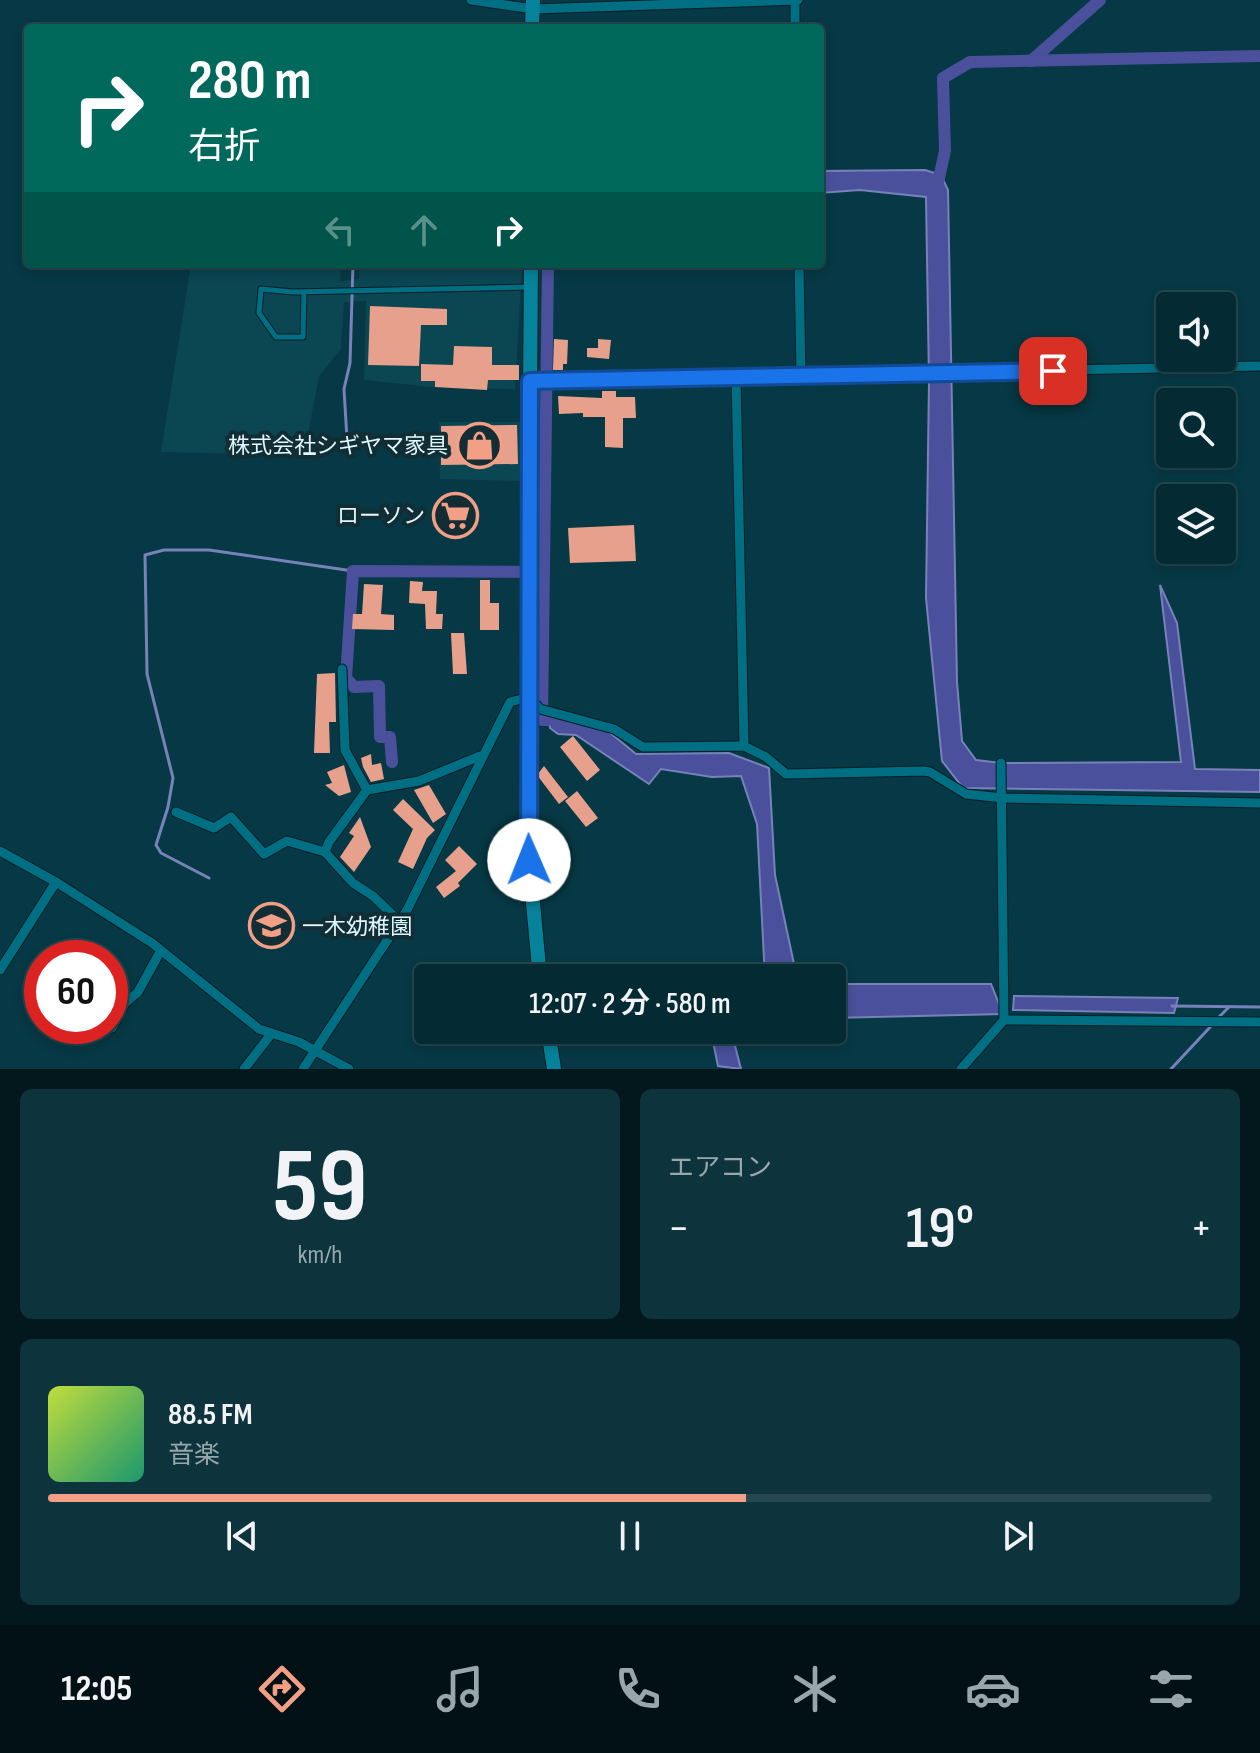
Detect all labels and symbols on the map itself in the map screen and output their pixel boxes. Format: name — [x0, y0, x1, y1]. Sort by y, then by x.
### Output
pin — [1019, 337, 1087, 405]
shop icon: 株式会社シギヤマ家具 — [455, 421, 503, 469]
place label: 株式会社シギヤマ家具 — [228, 433, 448, 460]
supermarket icon: ローソン — [432, 491, 480, 539]
place label: ローソン — [337, 503, 425, 530]
position arrow — [487, 818, 571, 902]
school or university icon: 一木幼稚園 — [247, 902, 295, 950]
place label: 一木幼稚園 — [302, 914, 412, 941]
speed limit sign: 60 — [24, 940, 128, 1044]

